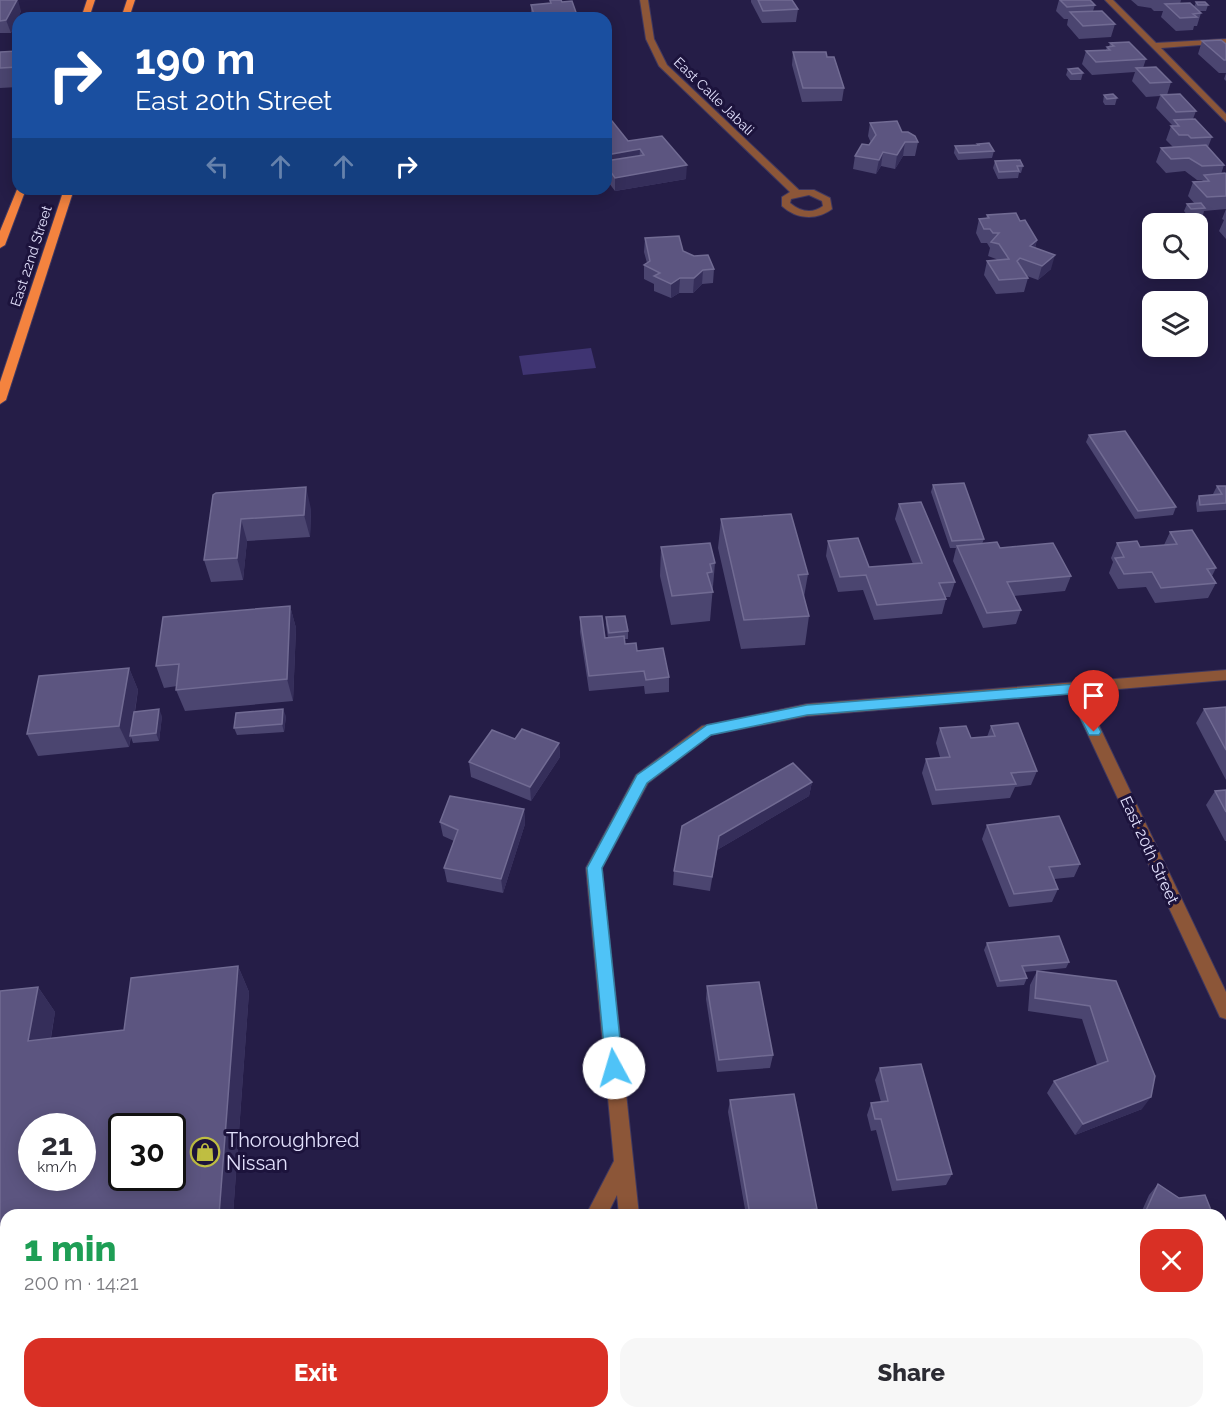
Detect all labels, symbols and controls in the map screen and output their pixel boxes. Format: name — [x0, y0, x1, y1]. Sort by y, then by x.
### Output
text: 190 m — [135, 35, 255, 84]
icon: right — [36, 36, 114, 114]
street label: East Calle Jabali — [671, 54, 757, 138]
text: East 20th Street — [135, 85, 332, 116]
icon: left — [201, 150, 234, 183]
icon: ahead — [264, 150, 297, 183]
icon: ahead — [327, 150, 360, 183]
icon: right — [390, 150, 423, 183]
street label: East 22nd Street — [7, 203, 55, 308]
map controls — [1142, 213, 1208, 357]
button: search — [1142, 213, 1208, 279]
button: layers — [1142, 291, 1208, 357]
pin — [1068, 670, 1119, 732]
icon: arrive — [1077, 679, 1110, 712]
street label: East 20th Street — [1116, 793, 1183, 908]
position arrow — [582, 1036, 646, 1100]
speed limit sign: 30 — [108, 1113, 186, 1191]
text: 21 — [41, 1127, 73, 1162]
place label: Thoroughbred Nissan — [226, 1128, 359, 1175]
shop icon: Thoroughbred Nissan — [189, 1136, 221, 1168]
text: km/h — [37, 1158, 77, 1176]
text: 1 min — [24, 1227, 116, 1269]
button: close — [1140, 1229, 1203, 1292]
text: 200 m · 14:21 — [24, 1271, 139, 1295]
button: Exit — [24, 1338, 608, 1407]
button: Share — [620, 1338, 1203, 1407]

